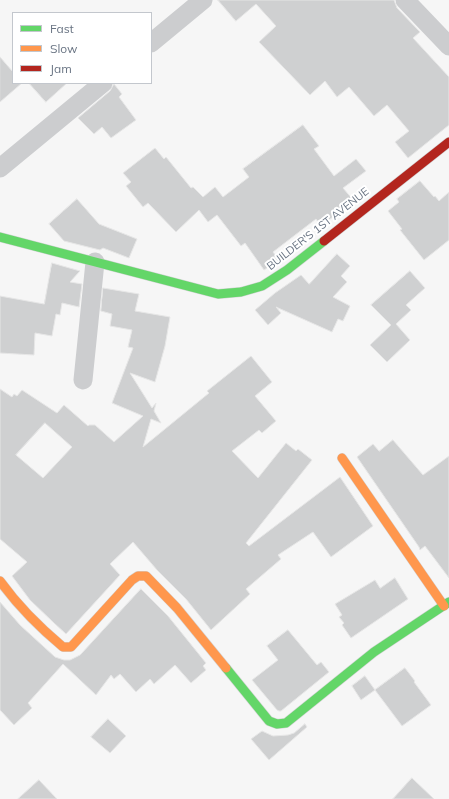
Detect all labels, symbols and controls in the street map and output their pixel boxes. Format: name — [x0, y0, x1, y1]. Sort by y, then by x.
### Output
legend — [12, 12, 152, 84]
text: Fast — [50, 21, 74, 36]
text: Slow — [50, 41, 78, 56]
text: Jam — [50, 61, 72, 76]
street label: BUILDER'S 1ST AVENUE — [264, 185, 372, 273]

